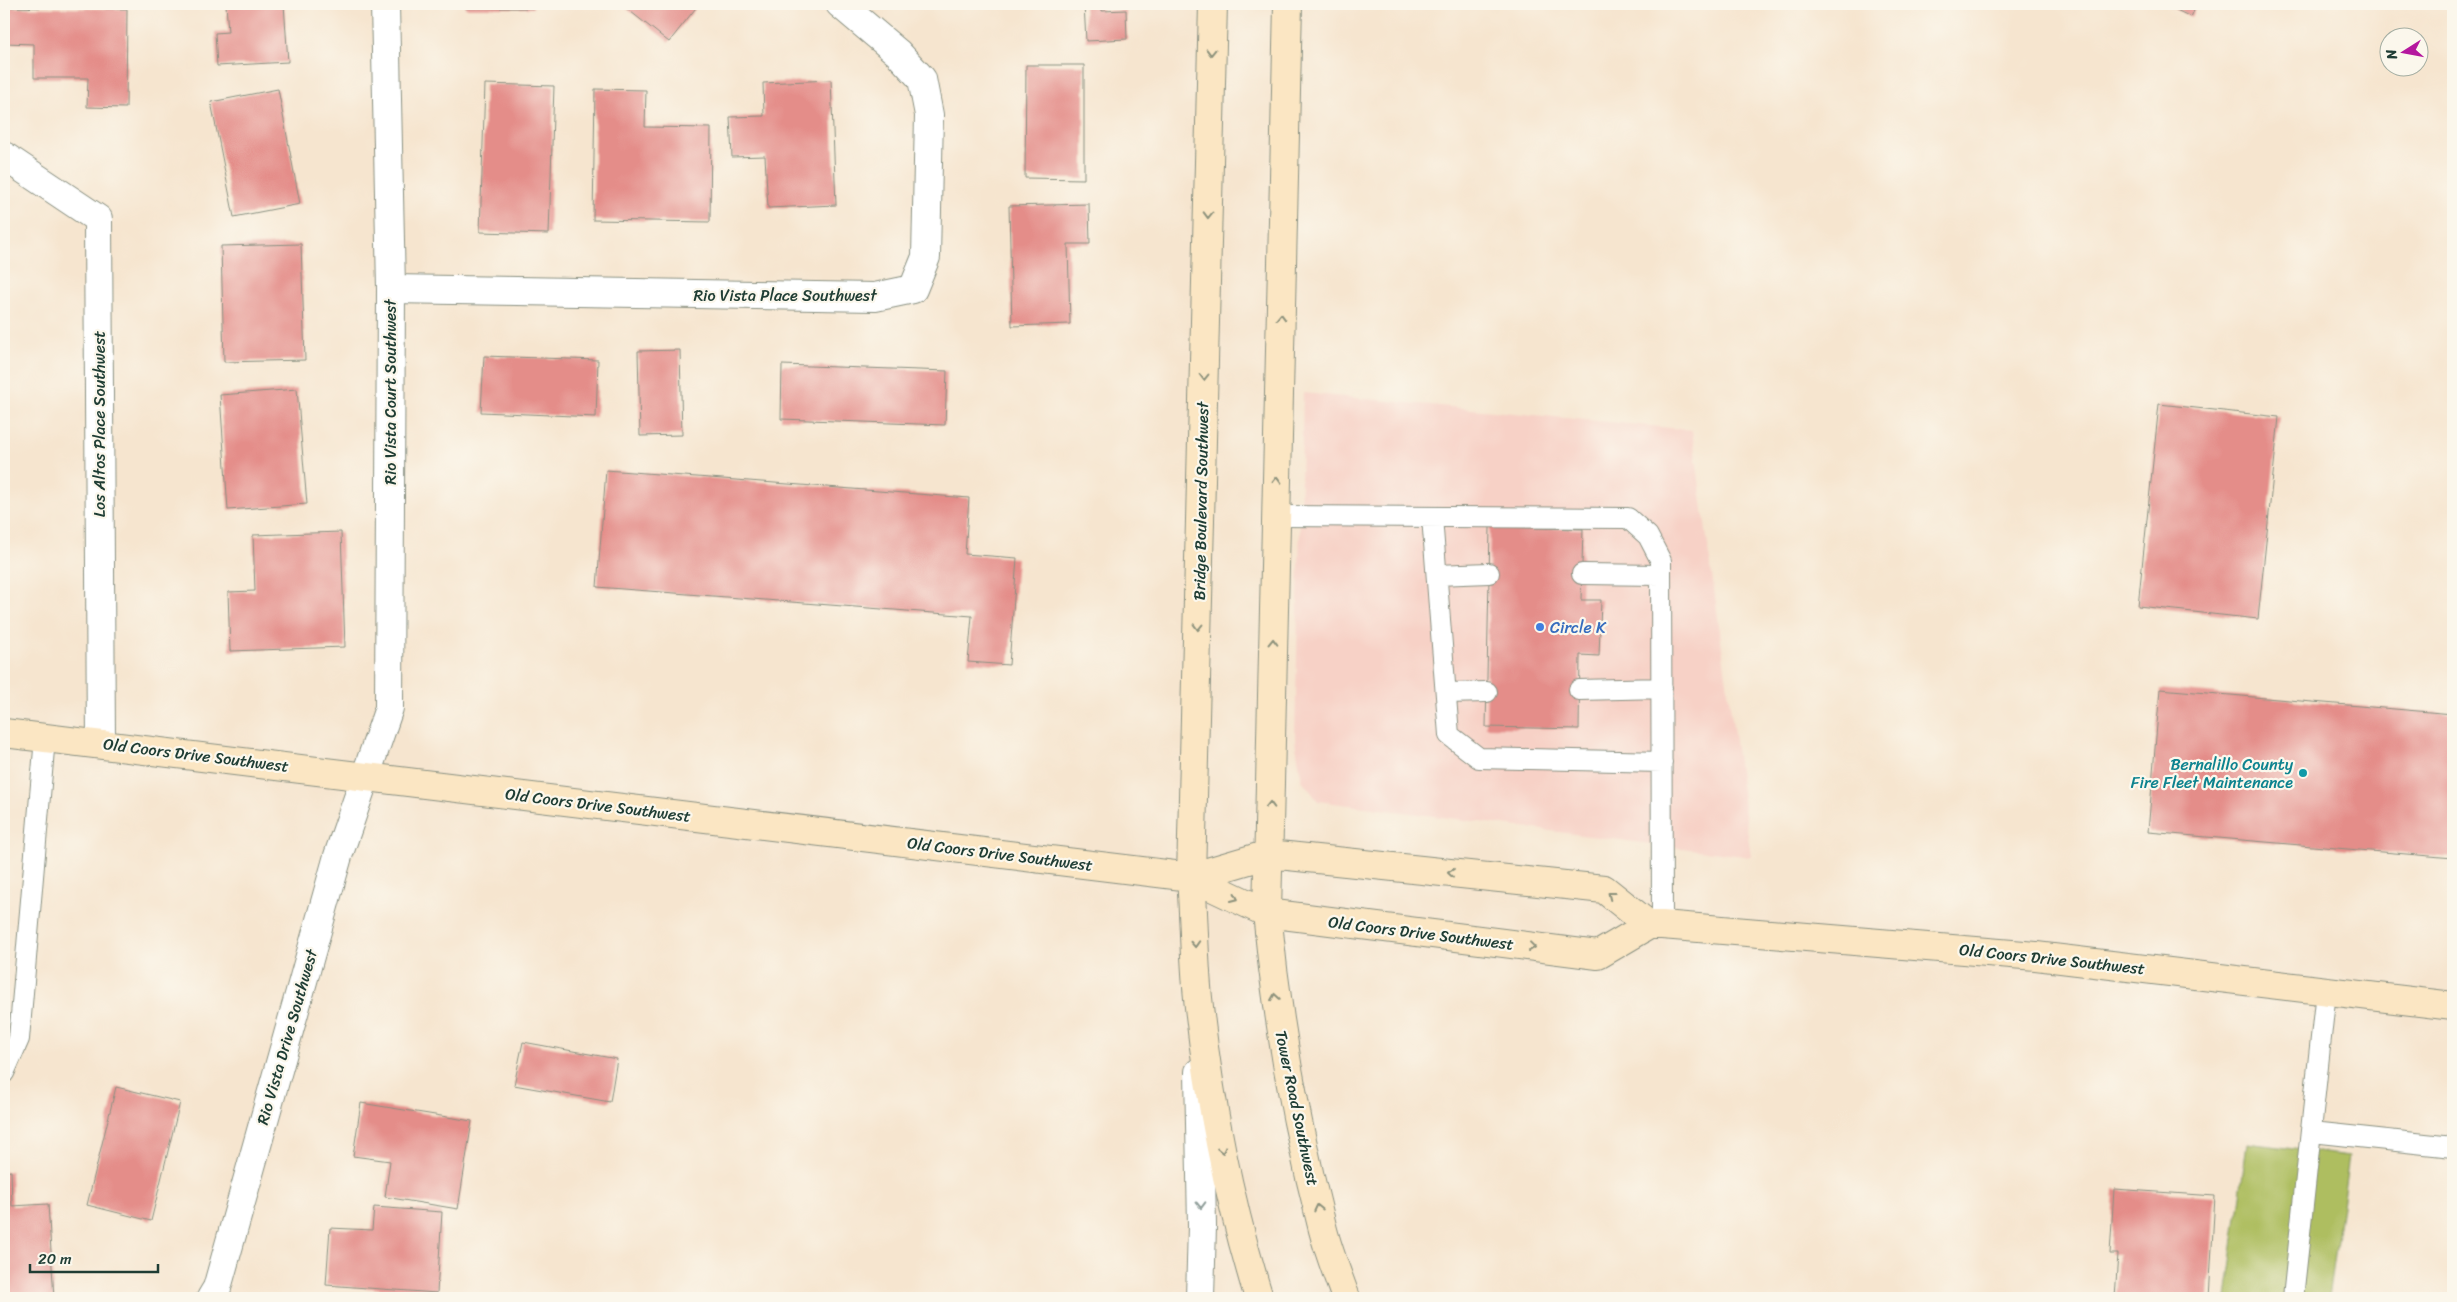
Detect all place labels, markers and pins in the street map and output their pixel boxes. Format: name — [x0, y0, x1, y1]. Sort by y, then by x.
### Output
place label: Circle K — [1550, 613, 1607, 642]
marker: Circle K — [1534, 621, 1546, 633]
place label: Bernalillo County Fire Fleet Maintenance — [2131, 750, 2294, 797]
marker: Bernalillo County Fire Fleet Maintenance — [2297, 767, 2309, 779]

